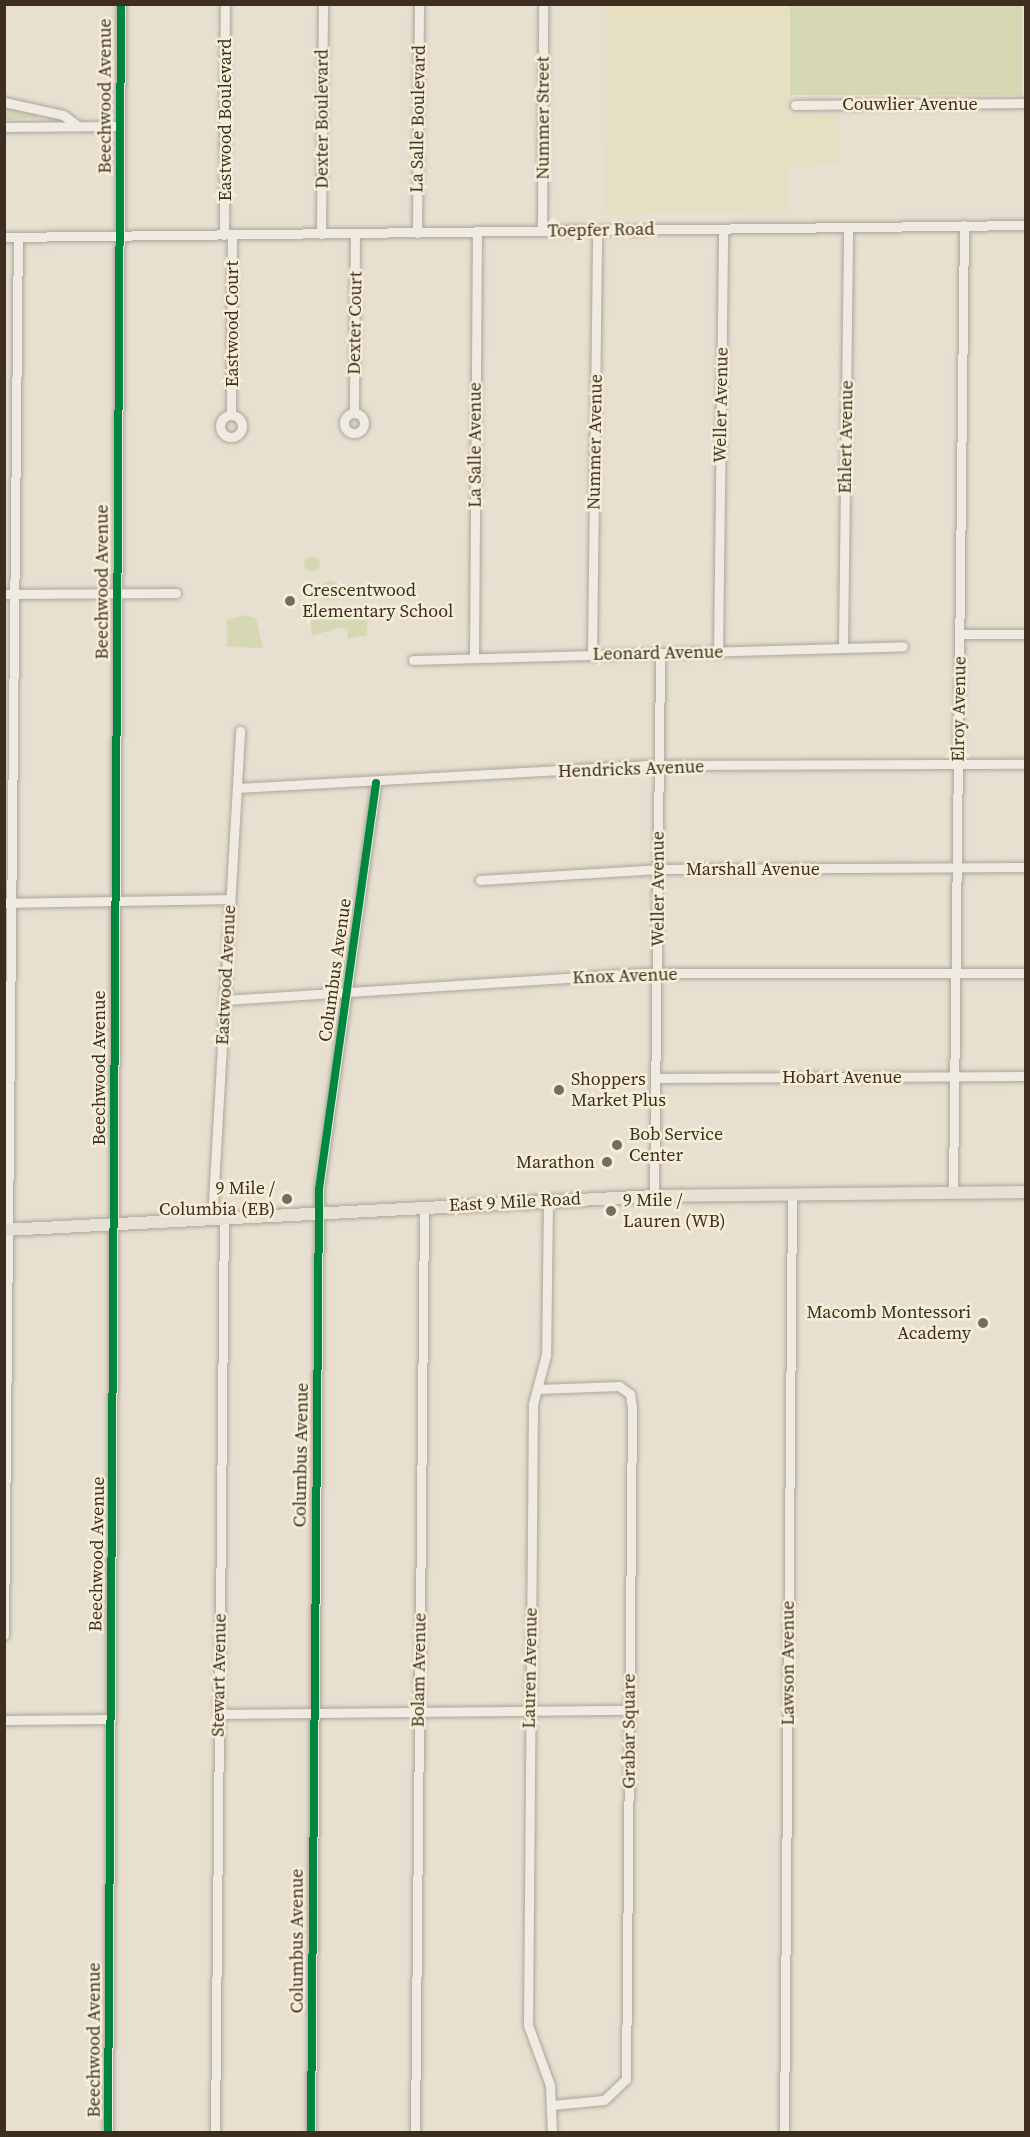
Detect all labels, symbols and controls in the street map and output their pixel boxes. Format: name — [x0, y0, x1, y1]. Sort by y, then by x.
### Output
street label: Beechwood Avenue — [94, 18, 116, 174]
street label: Eastwood Boulevard — [214, 39, 236, 201]
street label: La Salle Boulevard — [406, 45, 430, 193]
street label: Dexter Boulevard — [311, 49, 333, 189]
street label: Nummer Street — [532, 56, 554, 180]
street label: Couwlier Avenue — [842, 93, 978, 115]
street label: Toepfer Road — [547, 218, 655, 242]
street label: Eastwood Court — [221, 261, 243, 387]
street label: Dexter Court — [343, 271, 367, 375]
street label: Weller Avenue — [709, 347, 733, 463]
street label: Nummer Avenue — [583, 374, 607, 510]
street label: Ehlert Avenue — [834, 380, 858, 494]
street label: La Salle Avenue — [464, 382, 486, 508]
street label: Beechwood Avenue — [91, 504, 113, 660]
place label: Crescentwood Elementary School — [302, 580, 453, 622]
marker: Crescentwood Elementary School — [283, 594, 297, 608]
street label: Leonard Avenue — [592, 641, 724, 665]
street label: Elroy Avenue — [947, 656, 971, 762]
street label: Hendricks Avenue — [557, 756, 705, 782]
street label: Weller Avenue — [647, 831, 669, 947]
street label: Marshall Avenue — [686, 858, 820, 880]
street label: Columbus Avenue — [314, 897, 356, 1043]
street label: Eastwood Avenue — [212, 904, 240, 1046]
street label: Knox Avenue — [572, 963, 678, 989]
street label: Beechwood Avenue — [88, 990, 110, 1146]
street label: Hobart Avenue — [782, 1066, 902, 1088]
place label: Shoppers Market Plus — [571, 1069, 666, 1112]
marker: Shoppers Market Plus — [552, 1083, 566, 1097]
place label: Bob Service Center — [629, 1124, 723, 1166]
marker: Bob Service Center — [610, 1138, 624, 1152]
place label: Marathon — [516, 1151, 595, 1173]
marker: Marathon — [600, 1155, 614, 1169]
place label: 9 Mile / Columbia (EB) — [159, 1178, 275, 1220]
street label: East 9 Mile Road — [448, 1188, 582, 1216]
place label: 9 Mile / Lauren (WB) — [623, 1190, 726, 1232]
marker: 9 Mile / Columbia (EB) — [280, 1192, 294, 1206]
marker: 9 Mile / Lauren (WB) — [604, 1204, 618, 1218]
place label: Macomb Montessori Academy — [806, 1302, 971, 1344]
marker: Macomb Montessori Academy — [976, 1316, 990, 1330]
street label: Columbus Avenue — [289, 1382, 313, 1528]
street label: Beechwood Avenue — [85, 1476, 109, 1632]
street label: Lawson Avenue — [777, 1601, 799, 1725]
street label: Lauren Avenue — [518, 1607, 542, 1729]
street label: Bolam Avenue — [407, 1612, 431, 1728]
street label: Stewart Avenue — [207, 1613, 231, 1737]
street label: Grabar Square — [618, 1673, 640, 1789]
street label: Columbus Avenue — [286, 1869, 308, 2013]
street label: Beechwood Avenue — [83, 1962, 105, 2118]

